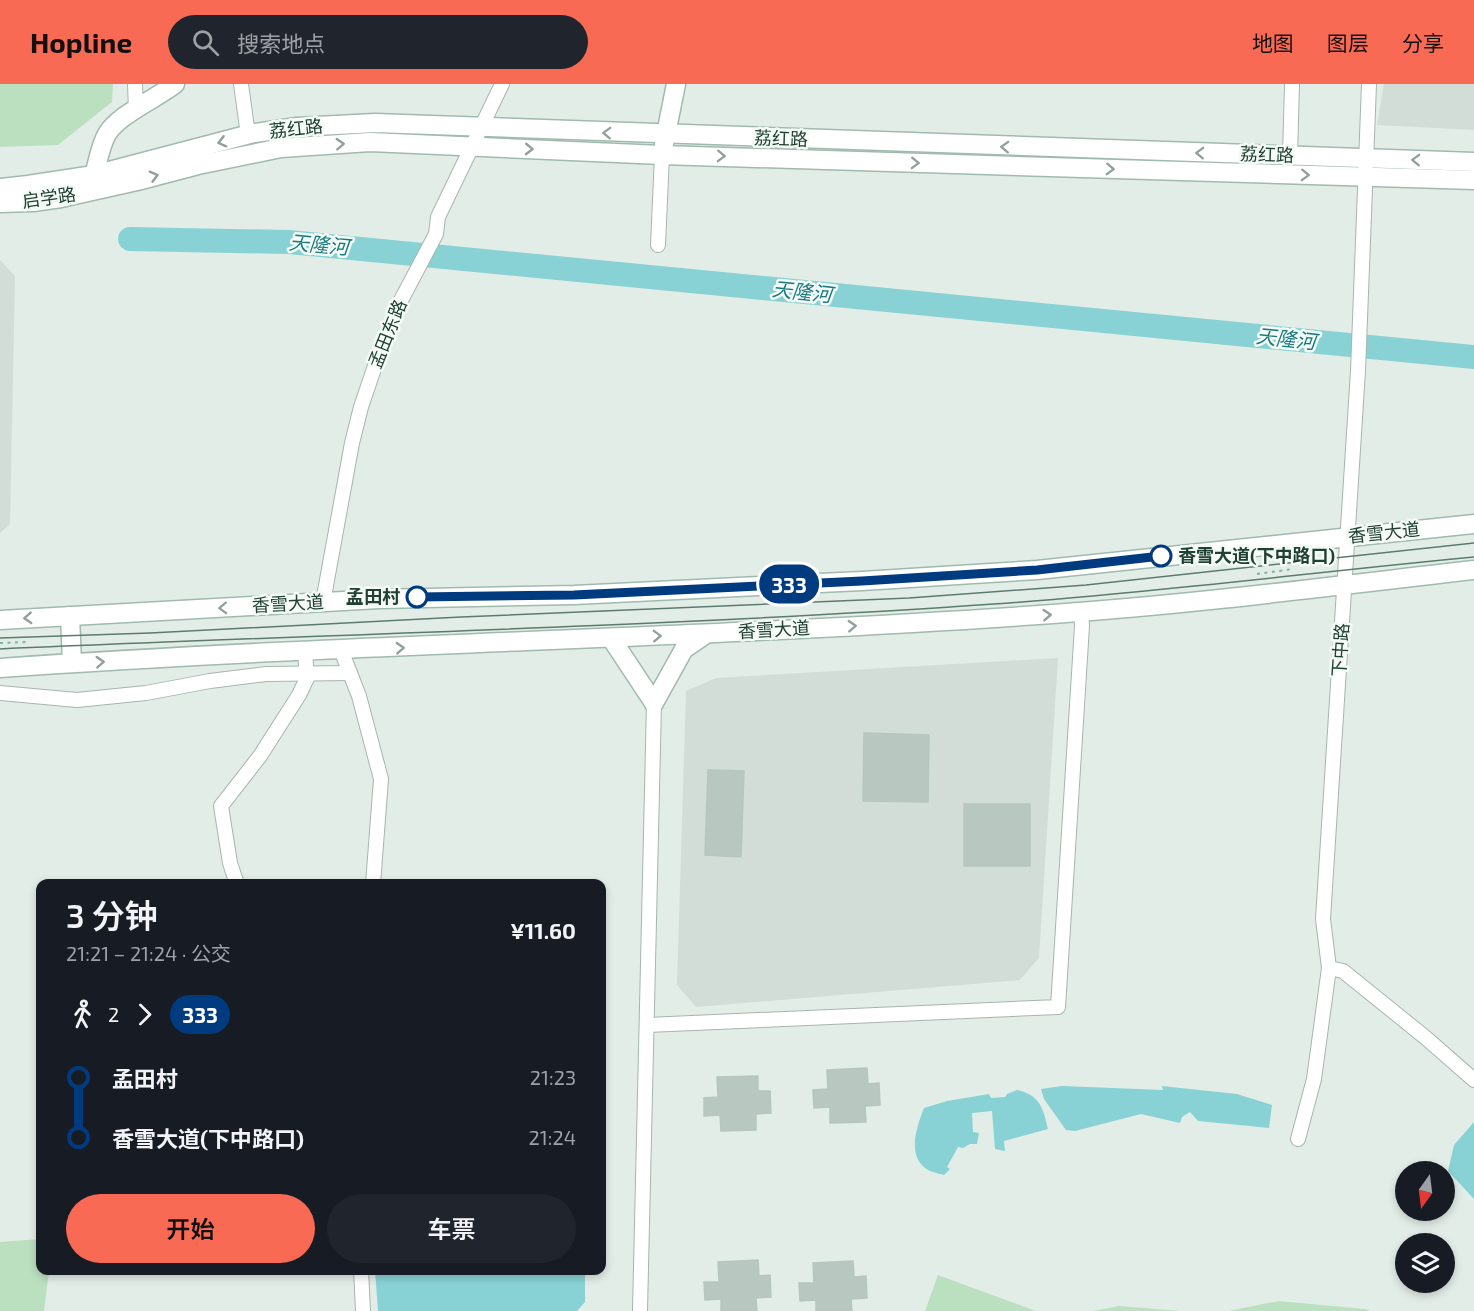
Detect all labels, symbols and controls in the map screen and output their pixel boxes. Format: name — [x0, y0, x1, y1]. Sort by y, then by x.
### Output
search box — [168, 15, 588, 69]
text: Hopline — [30, 25, 132, 59]
icon: search — [189, 26, 222, 59]
text: 搜索地点 — [237, 30, 325, 56]
text: 地图 — [1252, 30, 1294, 55]
text: 图层 — [1327, 30, 1369, 55]
text: 分享 — [1402, 30, 1444, 55]
street label: 荔红路 — [268, 114, 324, 142]
one-way arrow — [602, 126, 611, 139]
street label: 荔红路 — [754, 126, 808, 150]
one-way arrow — [217, 134, 227, 147]
one-way arrow — [335, 137, 344, 150]
one-way arrow — [1000, 140, 1009, 153]
one-way arrow — [525, 142, 534, 155]
street label: 荔红路 — [1240, 142, 1294, 166]
one-way arrow — [1195, 147, 1204, 160]
one-way arrow — [716, 150, 725, 163]
one-way arrow — [1411, 154, 1420, 167]
one-way arrow — [911, 156, 920, 169]
one-way arrow — [1106, 162, 1115, 175]
one-way arrow — [1301, 168, 1310, 181]
one-way arrow — [149, 171, 159, 184]
street label: 启学路 — [21, 182, 77, 212]
water label: 天隆河 — [288, 229, 354, 259]
water label: 天隆河 — [771, 276, 837, 306]
street label: 孟田东路 — [363, 296, 411, 371]
water label: 天隆河 — [1255, 323, 1321, 353]
street label: 香雪大道 — [1347, 517, 1421, 547]
place label: 香雪大道(下中路口) — [1178, 544, 1335, 566]
marker: 香雪大道(下中路口) — [1150, 545, 1172, 567]
line badge: 333 — [754, 564, 824, 604]
text: 333 — [771, 572, 807, 597]
place label: 孟田村 — [346, 585, 400, 607]
marker: 孟田村 — [406, 586, 428, 608]
street label: 香雪大道 — [251, 590, 324, 616]
one-way arrow — [218, 601, 227, 614]
one-way arrow — [1042, 608, 1051, 621]
one-way arrow — [23, 612, 32, 625]
street label: 香雪大道 — [737, 616, 810, 642]
one-way arrow — [848, 620, 857, 633]
street label: 下中路 — [1327, 622, 1353, 678]
one-way arrow — [653, 629, 662, 642]
one-way arrow — [395, 641, 404, 654]
one-way arrow — [96, 655, 105, 668]
text: 3 分钟 — [66, 895, 158, 935]
text: ¥11.60 — [510, 917, 576, 943]
text: 21:21 – 21:24 · 公交 — [66, 941, 231, 965]
icon: walk — [66, 998, 99, 1031]
icon: forward — [128, 998, 161, 1031]
text: 2 — [108, 1002, 119, 1026]
text: 333 — [182, 1002, 218, 1027]
text: 孟田村 — [112, 1065, 178, 1091]
text: 21:23 — [530, 1065, 576, 1089]
text: 香雪大道(下中路口) — [112, 1125, 304, 1151]
text: 21:24 — [529, 1125, 576, 1149]
north arrow — [1395, 1161, 1455, 1221]
map controls — [1395, 1161, 1455, 1293]
button: 开始 — [66, 1194, 315, 1263]
button: 车票 — [327, 1194, 576, 1263]
button: layers — [1395, 1233, 1455, 1293]

